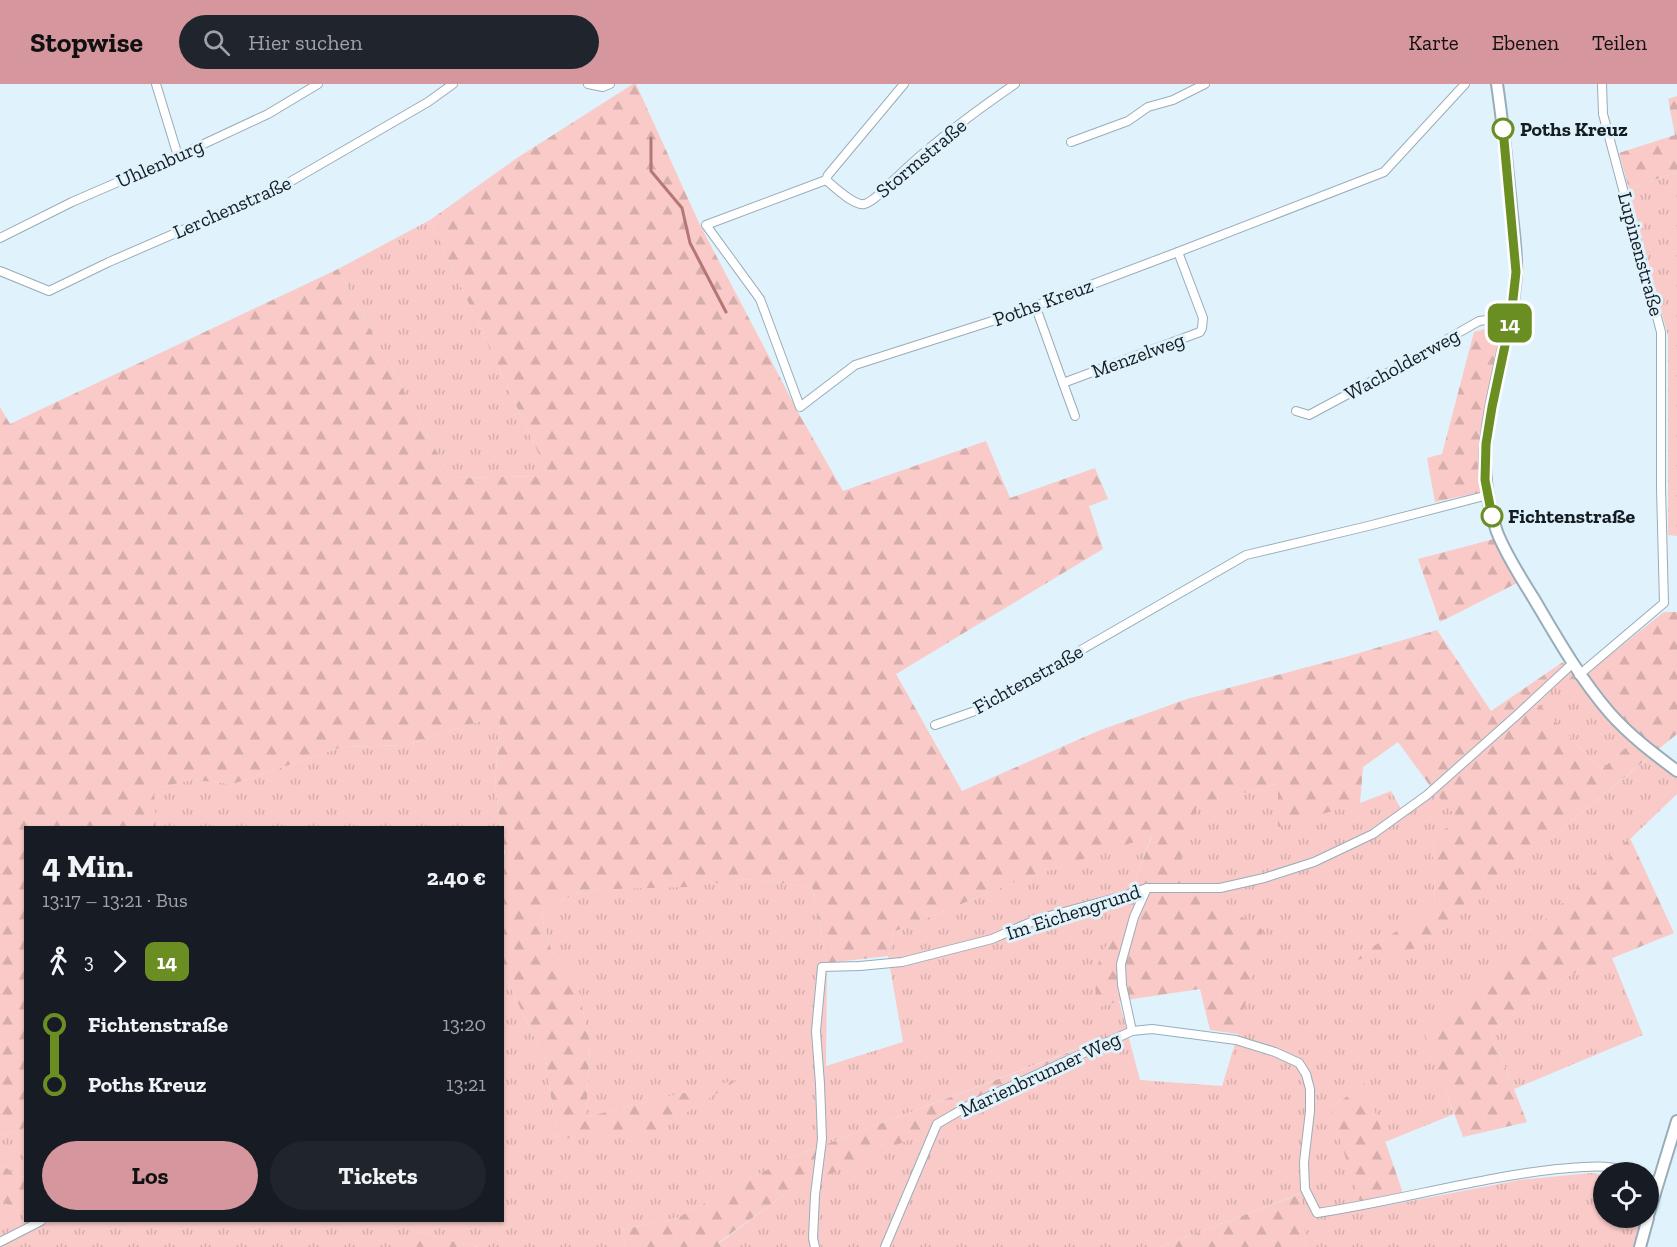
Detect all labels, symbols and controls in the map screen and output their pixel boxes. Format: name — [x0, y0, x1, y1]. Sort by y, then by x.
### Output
search box — [179, 15, 599, 69]
text: Stopwise — [30, 26, 143, 59]
icon: search — [200, 26, 233, 59]
text: Hier suchen — [248, 29, 363, 56]
text: Karte — [1409, 30, 1459, 55]
text: Ebenen — [1492, 30, 1559, 55]
text: Teilen — [1592, 30, 1647, 55]
street label: Stormstraße — [871, 113, 971, 203]
place label: Poths Kreuz — [1520, 117, 1628, 141]
marker: Poths Kreuz — [1492, 118, 1514, 140]
street label: Uhlenburg — [113, 133, 207, 193]
street label: Lerchenstraße — [169, 170, 295, 244]
street label: Lupinenstraße — [1613, 189, 1669, 319]
street label: Poths Kreuz — [990, 273, 1096, 331]
line badge: 14 — [1483, 304, 1537, 342]
text: 14 — [1500, 311, 1520, 336]
street label: Wacholderweg — [1340, 323, 1464, 405]
street label: Menzelweg — [1088, 327, 1188, 383]
place label: Fichtenstraße — [1508, 504, 1636, 528]
marker: Fichtenstraße — [1481, 505, 1503, 527]
street label: Fichtenstraße — [969, 639, 1087, 719]
text: 4 Min. — [42, 846, 133, 885]
text: 2.40 € — [427, 864, 486, 891]
street label: Im Eichengrund — [1003, 879, 1143, 945]
text: 13:17 – 13:21 · Bus — [42, 888, 188, 912]
icon: walk — [42, 945, 75, 978]
icon: forward — [103, 945, 136, 978]
text: 3 — [84, 949, 94, 973]
text: 14 — [157, 949, 177, 974]
text: Fichtenstraße — [88, 1011, 228, 1038]
text: 13:20 — [442, 1012, 486, 1036]
street label: Marienbrunner Weg — [956, 1026, 1124, 1122]
text: Poths Kreuz — [88, 1071, 207, 1098]
text: 13:21 — [446, 1072, 486, 1096]
button: Los — [42, 1141, 258, 1210]
button: Tickets — [270, 1141, 486, 1210]
map controls — [1593, 1162, 1659, 1228]
button: locate — [1593, 1162, 1659, 1228]

